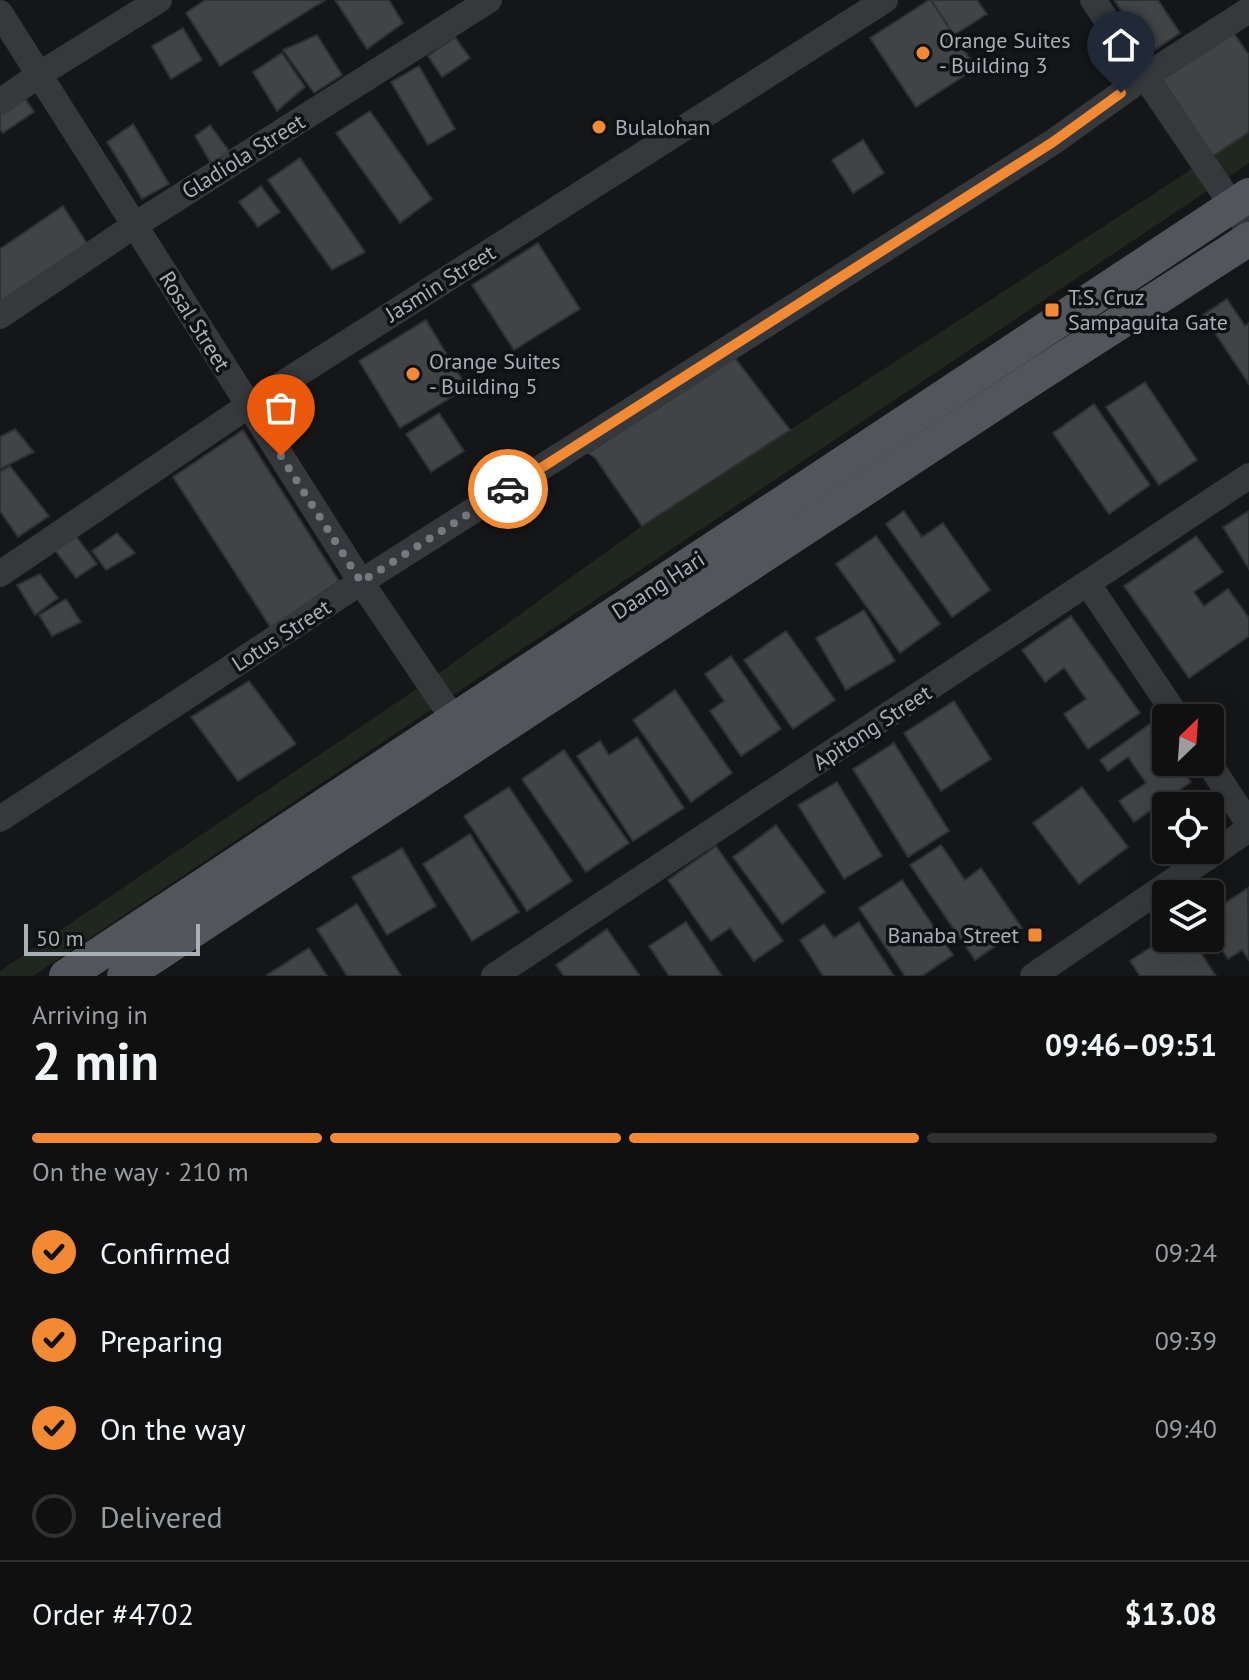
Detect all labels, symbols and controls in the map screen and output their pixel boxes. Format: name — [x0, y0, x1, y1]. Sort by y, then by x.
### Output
pin — [1087, 11, 1155, 93]
icon: home — [1099, 23, 1143, 67]
place label: Orange Suites - Building 3 — [939, 26, 1070, 79]
marker: Orange Suites - Building 3 — [914, 44, 932, 62]
street label: Gladiola Street — [176, 107, 310, 205]
place label: Bulalohan — [615, 113, 710, 141]
marker: Bulalohan — [590, 118, 608, 136]
street label: Jasmin Street — [379, 238, 501, 328]
street label: Rosal Street — [153, 266, 237, 377]
place label: T.S. Cruz Sampaguita Gate — [1068, 283, 1228, 336]
marker: T.S. Cruz Sampaguita Gate — [1043, 301, 1061, 319]
place label: Orange Suites - Building 5 — [429, 347, 560, 400]
marker: Orange Suites - Building 5 — [404, 365, 422, 383]
pin — [247, 374, 315, 456]
icon: bag — [259, 386, 303, 430]
courier — [468, 449, 548, 529]
icon: car — [486, 467, 530, 511]
street label: Daang Hari — [606, 545, 710, 625]
street label: Lotus Street — [226, 592, 336, 677]
street label: Apitong Street — [808, 678, 937, 776]
north arrow — [1152, 704, 1224, 776]
map controls — [1152, 704, 1224, 952]
button: locate — [1152, 792, 1224, 864]
button: layers — [1152, 880, 1224, 952]
scale bar — [24, 920, 200, 956]
place label: Banaba Street — [887, 921, 1020, 949]
text: 50 m — [36, 924, 84, 952]
marker: Banaba Street — [1026, 926, 1044, 944]
text: Arriving in — [32, 998, 148, 1031]
text: 09:46–09:51 — [1045, 1025, 1217, 1064]
text: 2 min — [32, 1027, 159, 1094]
text: On the way · 210 m — [32, 1155, 249, 1188]
icon: check — [32, 1230, 76, 1274]
text: Confirmed — [100, 1233, 231, 1272]
text: 09:24 — [1155, 1236, 1217, 1269]
icon: check — [32, 1318, 76, 1362]
text: Preparing — [100, 1321, 223, 1360]
text: 09:39 — [1155, 1324, 1217, 1357]
icon: check — [32, 1406, 76, 1450]
text: On the way — [100, 1409, 246, 1448]
text: 09:40 — [1155, 1412, 1217, 1445]
text: Delivered — [100, 1497, 223, 1536]
text: Order #4702 — [32, 1594, 194, 1633]
text: $13.08 — [1125, 1594, 1217, 1633]

